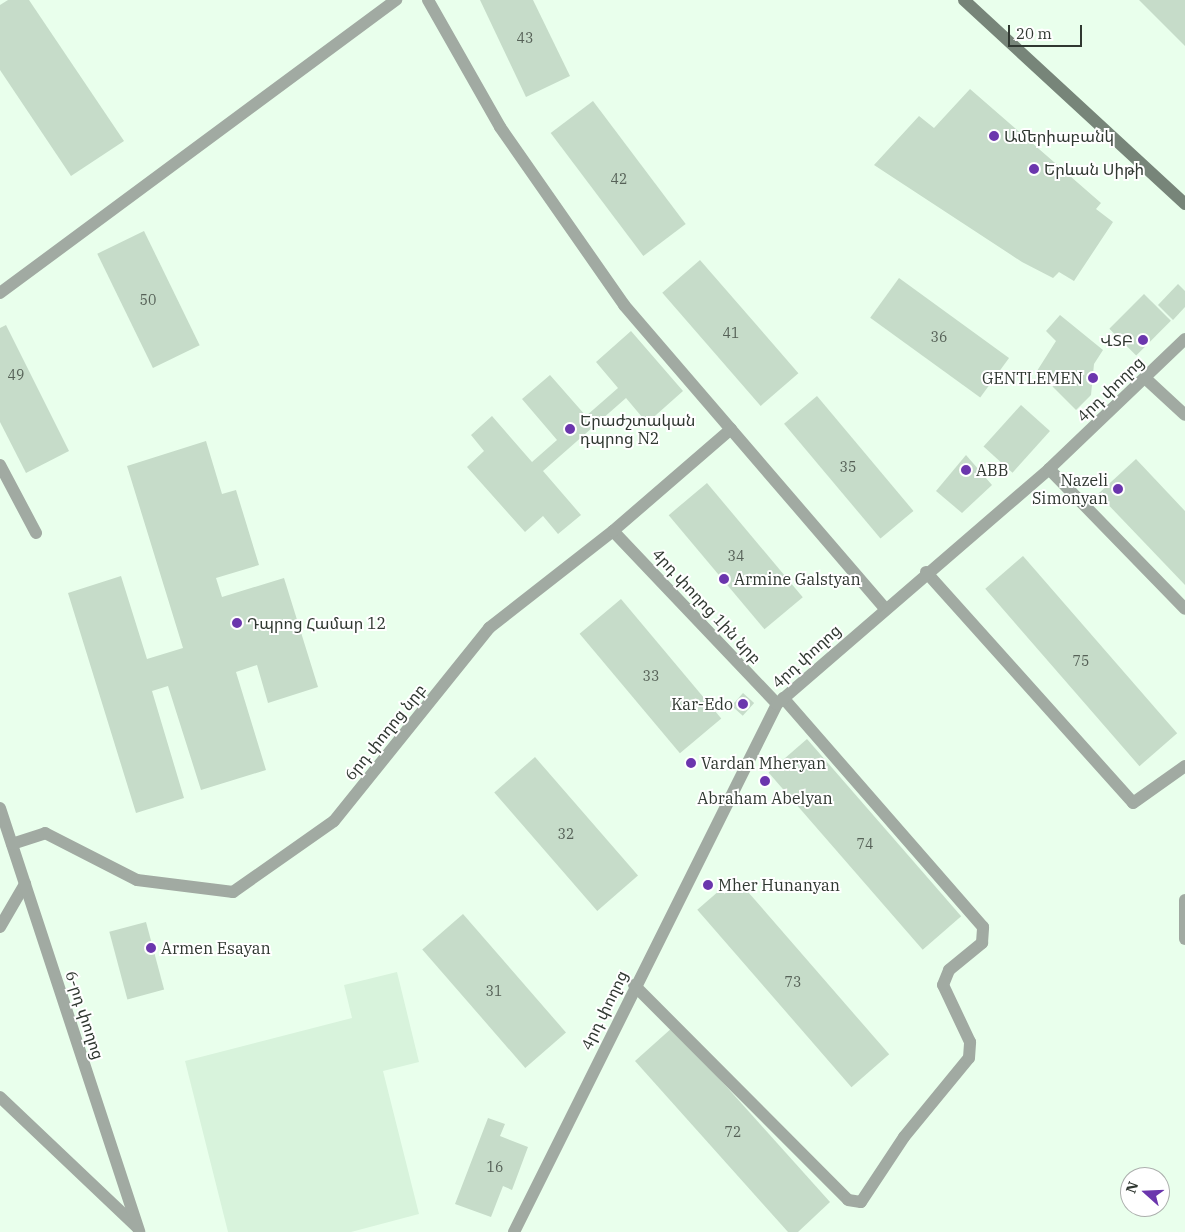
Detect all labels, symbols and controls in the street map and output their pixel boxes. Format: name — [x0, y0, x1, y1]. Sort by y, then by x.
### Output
scale bar — [1010, 15, 1084, 47]
text: 20 m — [1016, 24, 1052, 43]
house number: 43 — [517, 30, 533, 46]
place label: Ամերիաբանկ — [1004, 126, 1114, 146]
marker: Ամերիաբանկ — [988, 130, 1000, 142]
place label: Երևան Սիթի — [1044, 159, 1144, 179]
marker: Երևան Սիթի — [1028, 163, 1040, 175]
house number: 42 — [611, 171, 627, 187]
house number: 50 — [140, 292, 156, 308]
house number: 41 — [723, 325, 739, 341]
house number: 36 — [931, 329, 947, 345]
place label: ՎՏԲ — [1100, 330, 1133, 350]
marker: ՎՏԲ — [1137, 334, 1149, 346]
street label: 4րդ փողոց — [1072, 352, 1148, 426]
house number: 49 — [8, 367, 24, 383]
place label: GENTLEMEN — [982, 368, 1083, 388]
marker: GENTLEMEN — [1087, 372, 1099, 384]
place label: Երաժշտական դպրոց N2 — [580, 410, 695, 448]
marker: Երաժշտական դպրոց N2 — [564, 423, 576, 435]
house number: 35 — [840, 459, 856, 475]
place label: ABB — [976, 460, 1008, 480]
marker: ABB — [960, 464, 972, 476]
place label: Nazeli Simonyan — [1032, 470, 1108, 508]
marker: Nazeli Simonyan — [1112, 483, 1124, 495]
street label: 4րդ փողոց 1ին նրբ — [649, 544, 765, 668]
house number: 34 — [728, 548, 744, 564]
place label: Armine Galstyan — [734, 569, 861, 589]
marker: Armine Galstyan — [718, 573, 730, 585]
place label: Դպրոց Համար 12 — [247, 613, 386, 633]
marker: Դպրոց Համար 12 — [231, 617, 243, 629]
street label: 4րդ փողոց — [768, 620, 844, 692]
house number: 75 — [1073, 653, 1089, 669]
house number: 33 — [643, 668, 659, 684]
street label: 6րդ փողոց նրբ — [340, 680, 430, 784]
place label: Kar-Edo — [671, 694, 733, 714]
marker: Kar-Edo — [737, 698, 749, 710]
place label: Vardan Mheryan — [701, 753, 826, 773]
marker: Vardan Mheryan — [685, 757, 697, 769]
marker: Abraham Abelyan — [759, 775, 771, 787]
place label: Abraham Abelyan — [697, 788, 833, 808]
house number: 32 — [558, 826, 574, 842]
house number: 74 — [857, 836, 873, 852]
place label: Mher Hunanyan — [718, 875, 840, 895]
marker: Mher Hunanyan — [702, 879, 714, 891]
place label: Armen Esayan — [161, 938, 271, 958]
marker: Armen Esayan — [145, 942, 157, 954]
street label: 4րդ փողոց — [577, 967, 631, 1053]
street label: 6-րդ փողոց — [62, 968, 108, 1062]
house number: 73 — [785, 974, 801, 990]
house number: 31 — [486, 983, 502, 999]
house number: 72 — [725, 1124, 741, 1140]
house number: 16 — [487, 1159, 503, 1175]
north arrow — [1120, 1167, 1170, 1217]
text: N — [1121, 1179, 1142, 1196]

